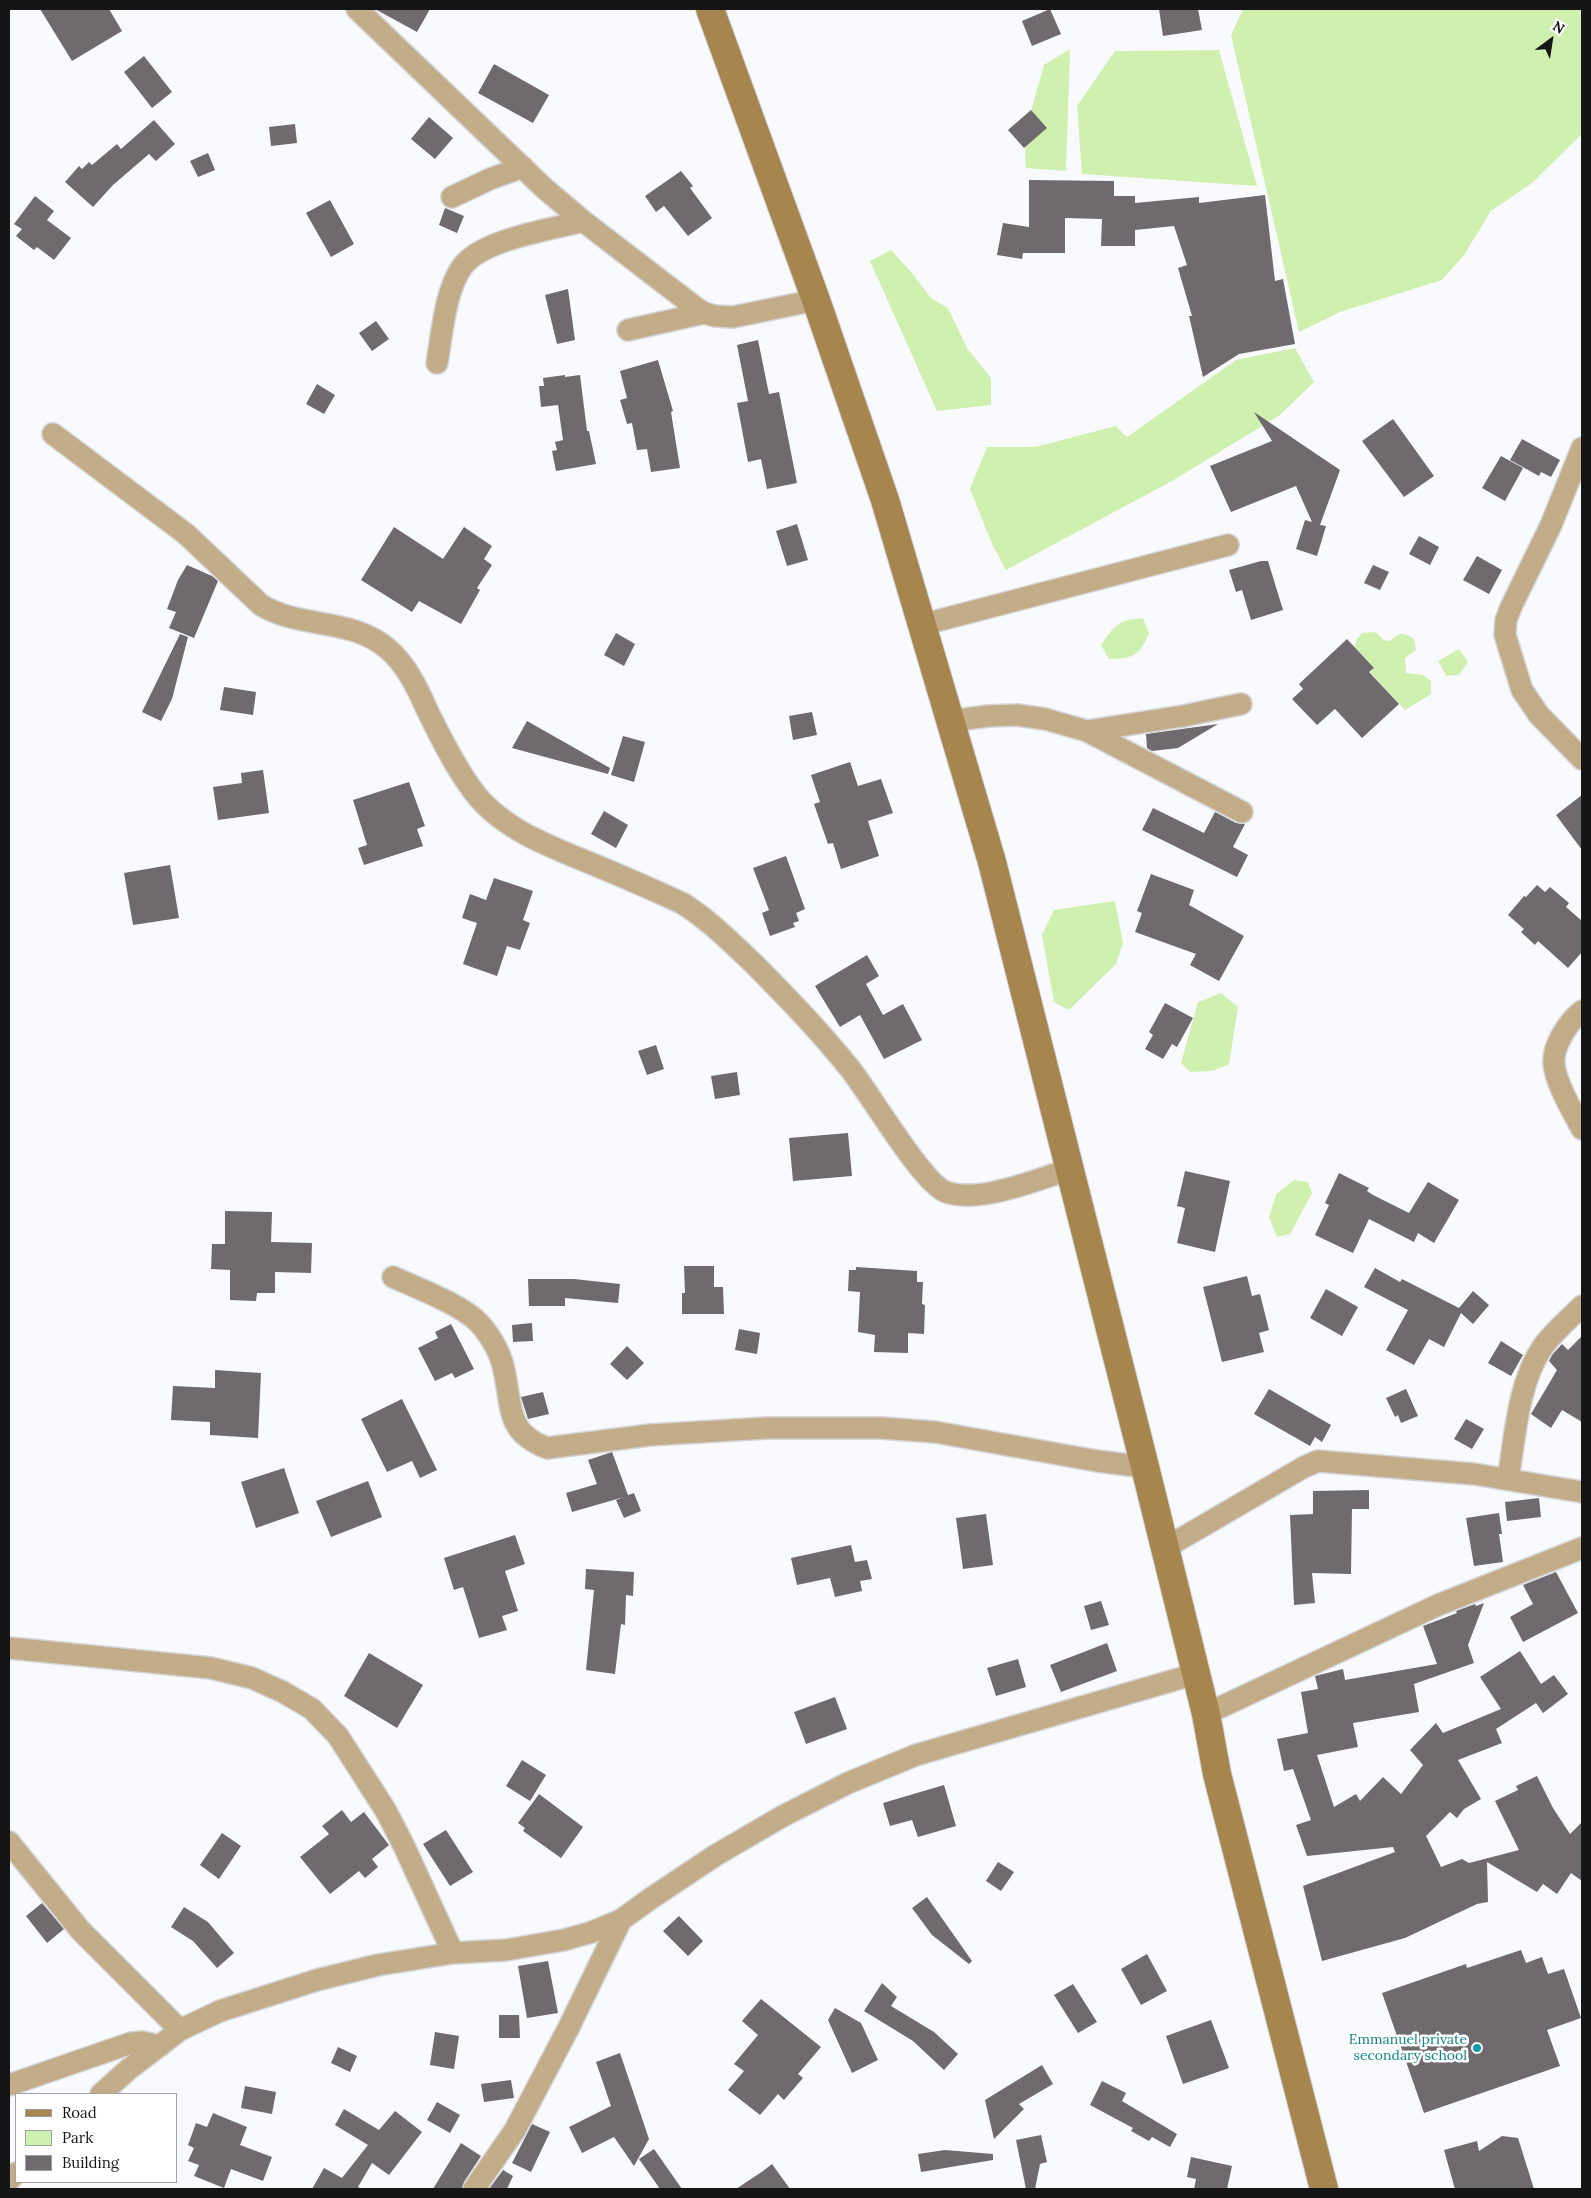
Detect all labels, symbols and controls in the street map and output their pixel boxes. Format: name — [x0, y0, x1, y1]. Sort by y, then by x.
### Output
north arrow — [1526, 15, 1576, 65]
text: N — [1549, 17, 1568, 38]
place label: Emmanuel private secondary school — [1349, 2032, 1467, 2064]
marker: Emmanuel private secondary school — [1471, 2042, 1483, 2054]
legend — [15, 2093, 178, 2183]
text: Road — [62, 2103, 97, 2122]
text: Park — [62, 2128, 93, 2147]
text: Building — [62, 2153, 119, 2172]

